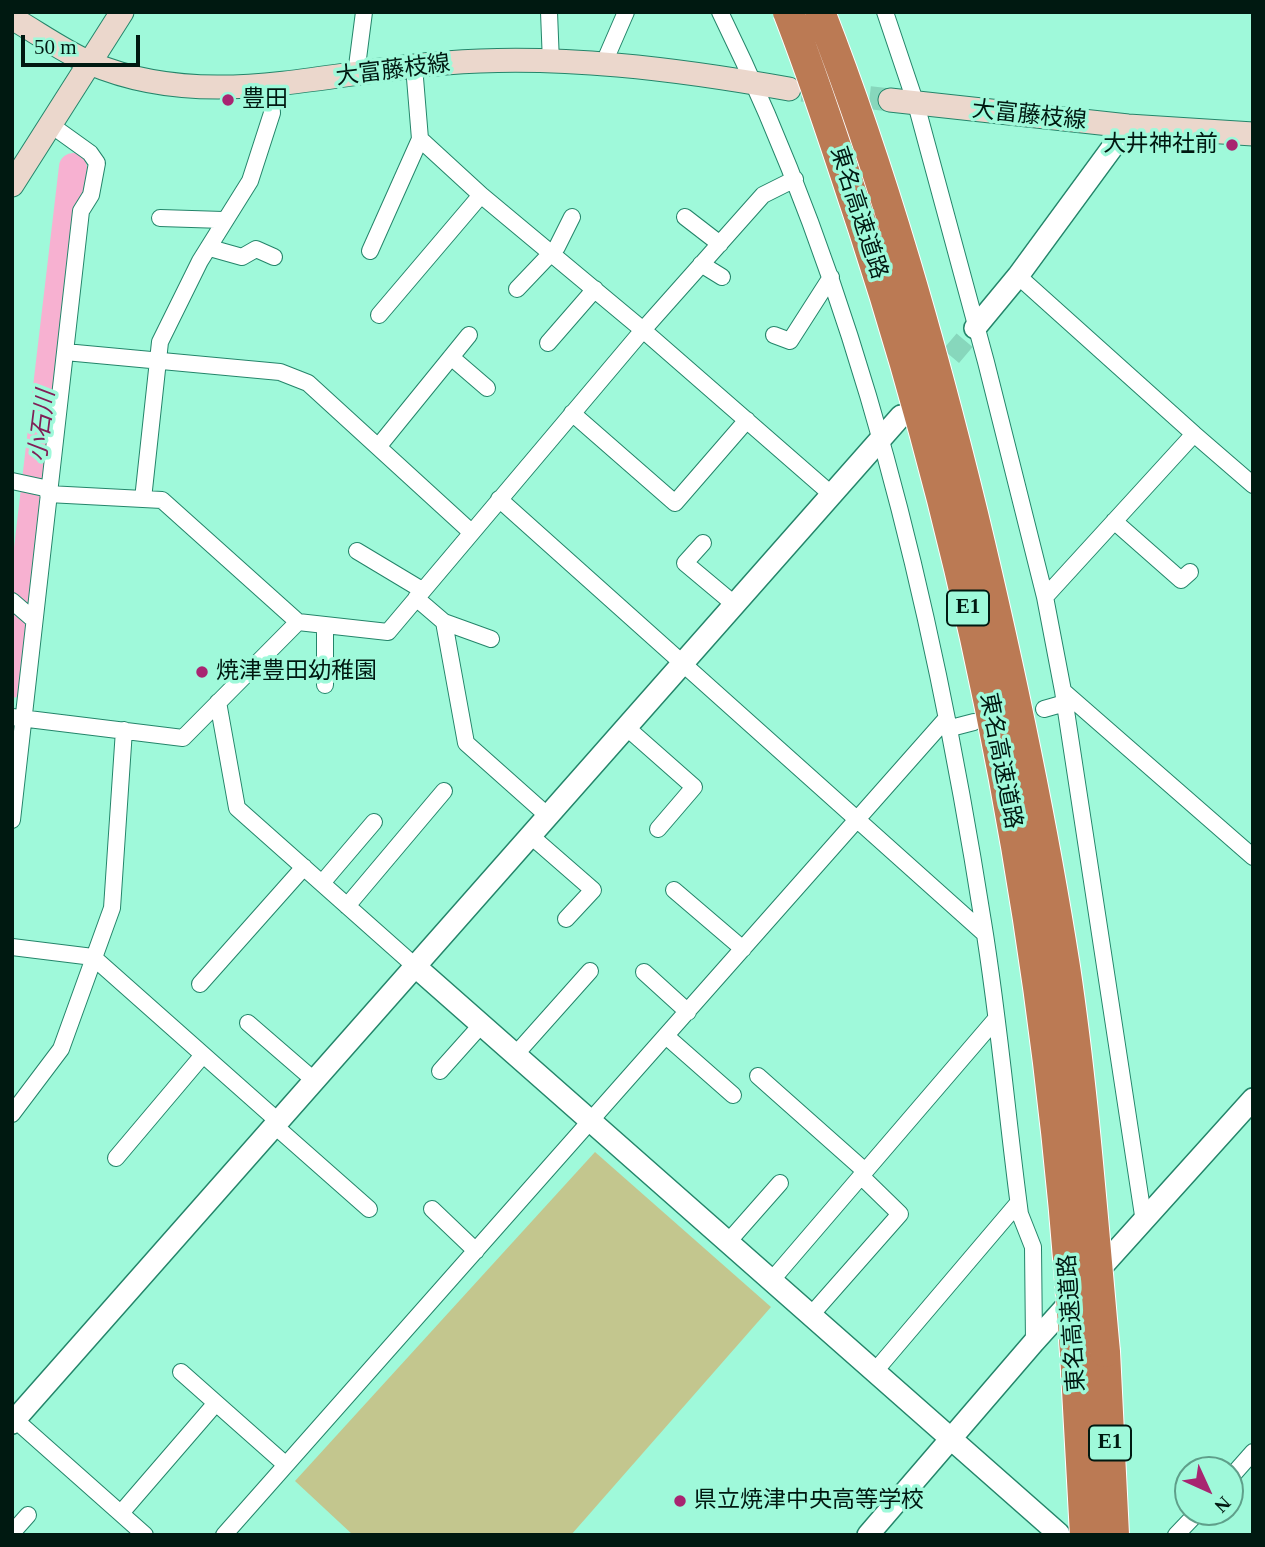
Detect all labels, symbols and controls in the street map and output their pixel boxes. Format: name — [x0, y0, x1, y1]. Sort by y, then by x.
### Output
scale bar — [24, 21, 144, 65]
text: 50 m — [34, 35, 77, 59]
street label: 大富藤枝線 — [334, 50, 452, 92]
place label: 豊田 — [242, 86, 288, 114]
marker: 豊田 — [220, 92, 236, 108]
street label: 大富藤枝線 — [970, 96, 1088, 136]
place label: 大井神社前 — [1103, 131, 1218, 159]
marker: 大井神社前 — [1224, 137, 1240, 153]
street label: 東名高速道路 — [824, 143, 892, 283]
water label: 小石川 — [24, 389, 62, 463]
road number: E1 — [947, 590, 989, 626]
place label: 焼津豊田幼稚園 — [216, 658, 377, 686]
marker: 焼津豊田幼稚園 — [194, 664, 210, 680]
street label: 東名高速道路 — [973, 691, 1027, 831]
street label: 東名高速道路 — [1054, 1253, 1092, 1393]
road number: E1 — [1089, 1426, 1131, 1460]
north arrow — [1174, 1456, 1244, 1526]
place label: 県立焼津中央高等学校 — [694, 1487, 924, 1515]
marker: 県立焼津中央高等学校 — [672, 1493, 688, 1509]
text: N — [1211, 1493, 1235, 1517]

